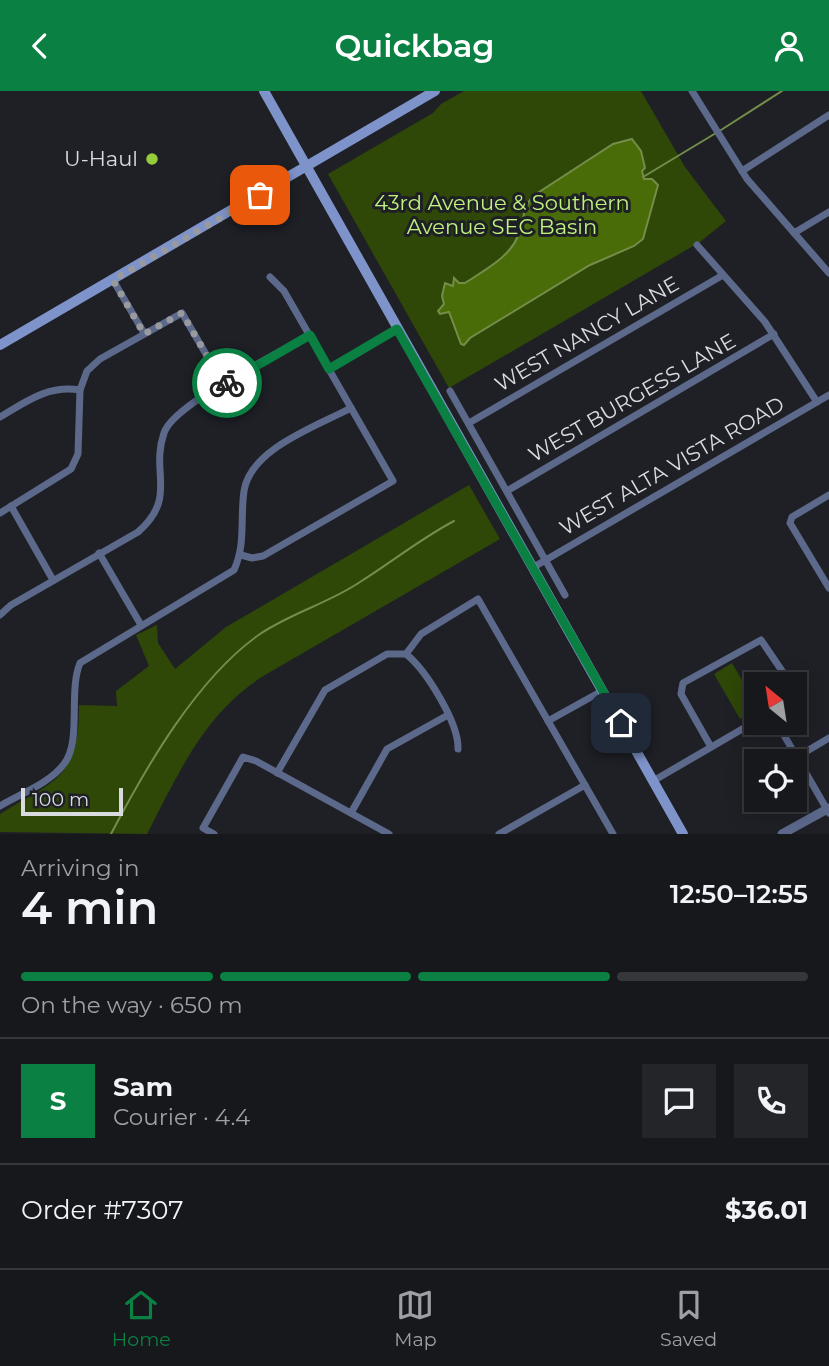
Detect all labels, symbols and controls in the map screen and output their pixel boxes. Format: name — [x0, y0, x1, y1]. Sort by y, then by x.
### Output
text: Quickbag — [334, 26, 495, 65]
icon: back — [21, 27, 59, 65]
icon: person — [770, 27, 808, 65]
place label: U-Haul — [64, 146, 138, 171]
marker: U-Haul — [144, 151, 160, 167]
pin — [230, 165, 290, 225]
icon: bag — [241, 176, 279, 214]
park label: 43rd Avenue & Southern Avenue SEC Basin — [374, 190, 630, 239]
street label: WEST NANCY LANE — [490, 271, 683, 397]
street label: WEST BURGESS LANE — [524, 328, 740, 467]
courier — [192, 348, 262, 418]
icon: bike — [208, 364, 246, 402]
street label: WEST ALTA VISTA ROAD — [555, 391, 789, 540]
north arrow — [744, 672, 807, 735]
map controls — [744, 672, 807, 812]
pin — [591, 693, 651, 753]
icon: home — [602, 704, 640, 742]
button: locate — [744, 749, 807, 812]
scale bar — [21, 785, 122, 817]
text: 100 m — [32, 788, 89, 811]
text: Arriving in — [21, 854, 140, 882]
text: 12:50–12:55 — [670, 878, 808, 910]
text: 4 min — [21, 879, 158, 936]
text: On the way · 650 m — [21, 991, 243, 1019]
button: chat — [642, 1064, 716, 1138]
button: phone — [734, 1064, 808, 1138]
text: Sam — [113, 1071, 173, 1103]
text: S — [50, 1085, 66, 1117]
text: Courier · 4.4 — [113, 1103, 250, 1131]
text: Order #7307 — [21, 1194, 184, 1226]
text: $36.01 — [725, 1194, 808, 1226]
tab: Home — [112, 1286, 171, 1351]
tab: Map — [394, 1286, 437, 1351]
tab: Saved — [660, 1286, 717, 1351]

